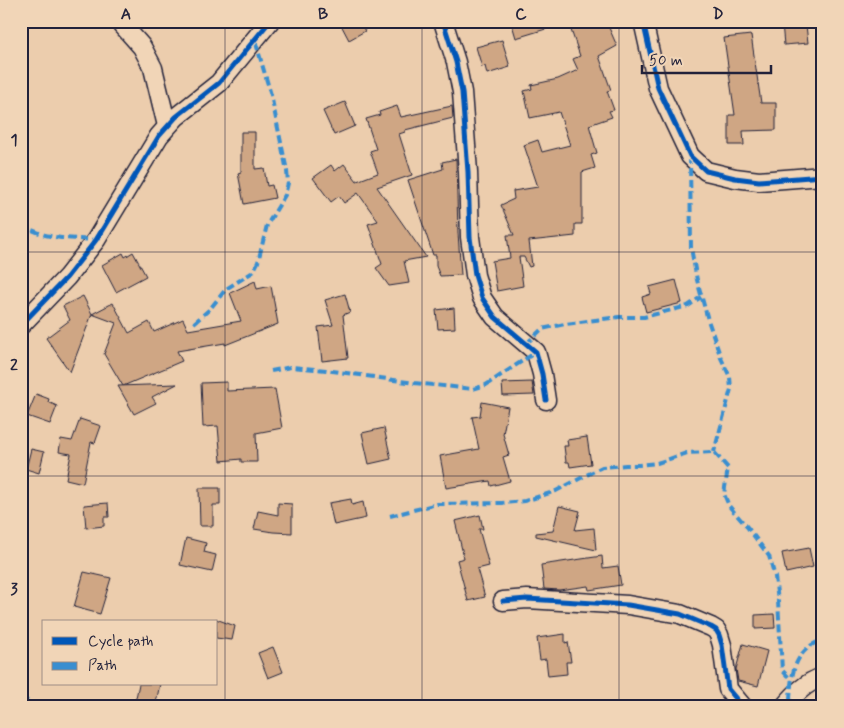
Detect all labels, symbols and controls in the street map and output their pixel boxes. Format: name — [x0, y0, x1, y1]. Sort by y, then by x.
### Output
text: A — [121, 4, 131, 25]
text: B — [318, 4, 328, 25]
text: C — [515, 4, 527, 25]
text: D — [712, 4, 724, 25]
scale bar — [642, 42, 770, 74]
text: 50 m — [649, 51, 683, 71]
text: 1 — [10, 130, 18, 151]
text: 2 — [10, 355, 18, 376]
text: 3 — [10, 579, 18, 600]
legend — [42, 620, 218, 686]
text: Cycle path — [88, 632, 153, 652]
text: Path — [88, 656, 117, 676]

